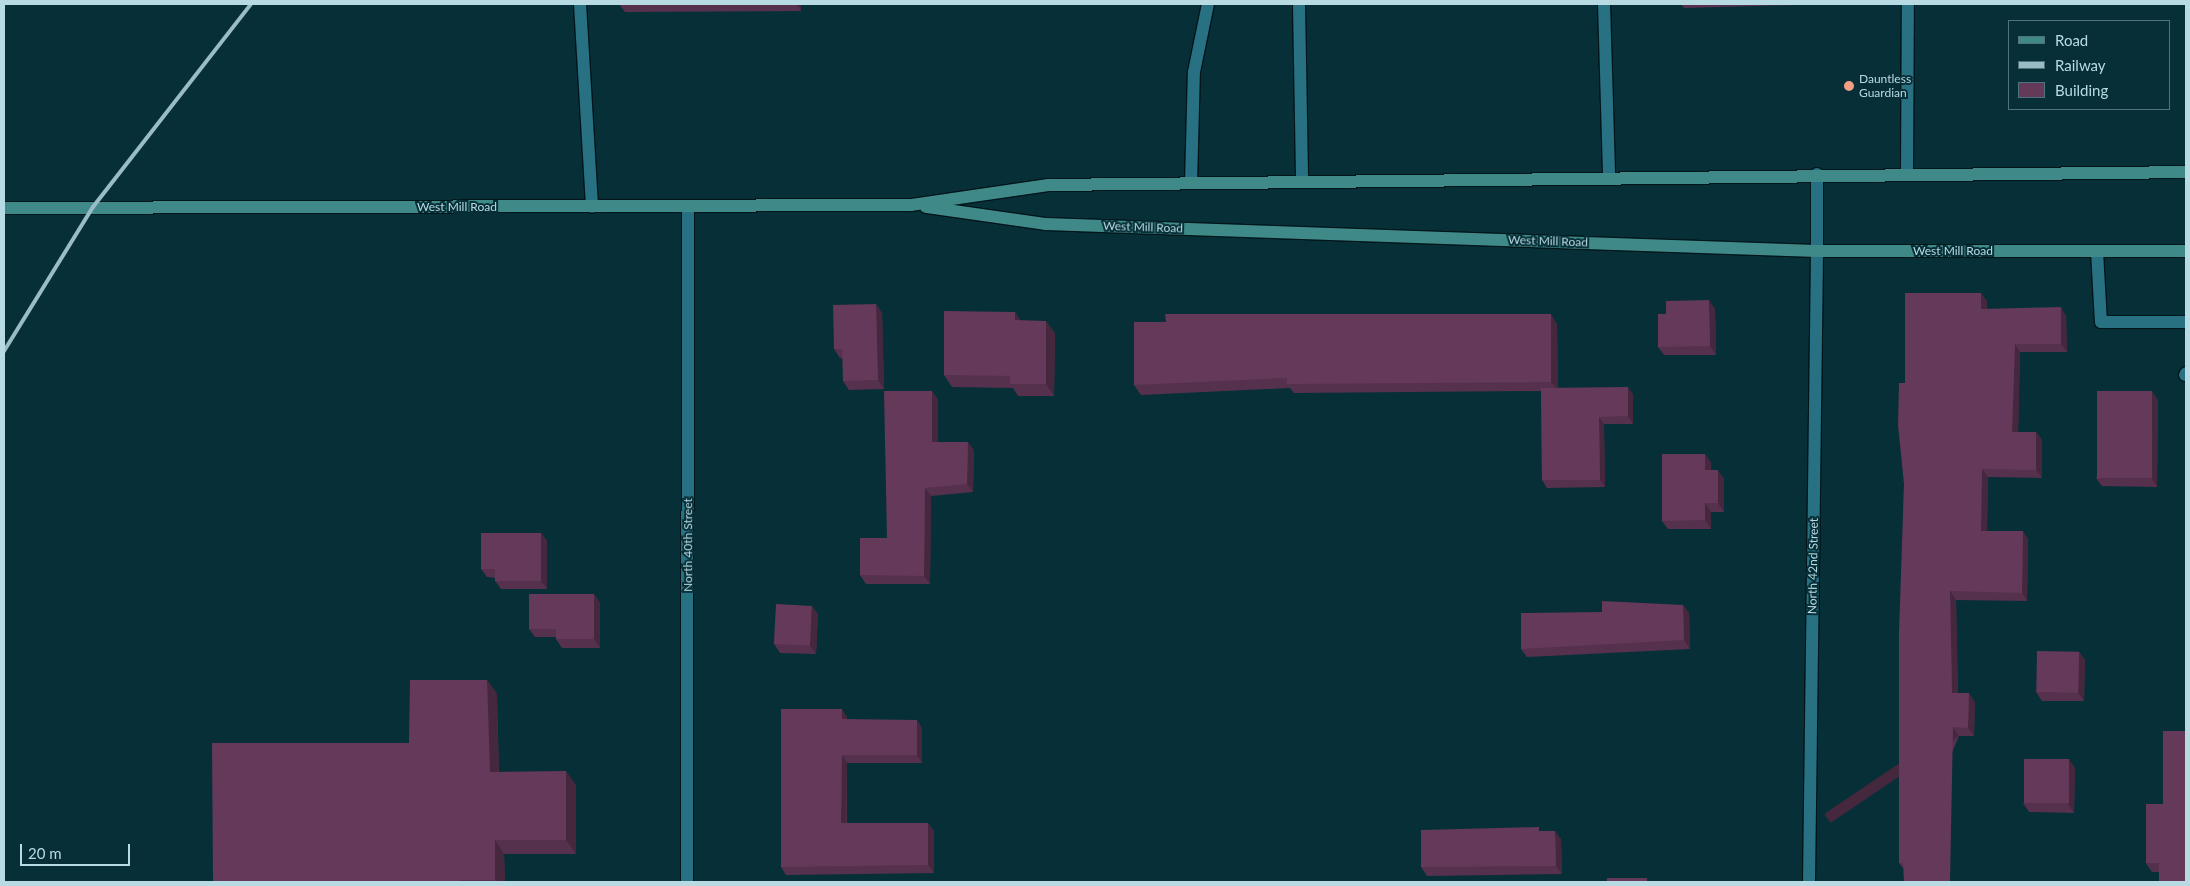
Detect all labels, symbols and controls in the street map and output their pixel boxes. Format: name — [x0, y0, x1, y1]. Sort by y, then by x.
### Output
legend — [2008, 20, 2170, 110]
text: Road — [2055, 31, 2088, 49]
text: Railway — [2055, 56, 2106, 74]
place label: Dauntless Guardian — [1859, 72, 1911, 100]
marker: Dauntless Guardian — [1843, 80, 1855, 92]
text: Building — [2055, 81, 2108, 99]
street label: West Mill Road — [417, 200, 497, 214]
street label: West Mill Road — [1103, 218, 1183, 236]
street label: West Mill Road — [1508, 232, 1588, 250]
street label: West Mill Road — [1913, 244, 1993, 258]
street label: North 40th Street — [681, 498, 695, 592]
street label: North 42nd Street — [1805, 518, 1821, 614]
scale bar — [22, 834, 132, 866]
text: 20 m — [28, 844, 62, 862]

